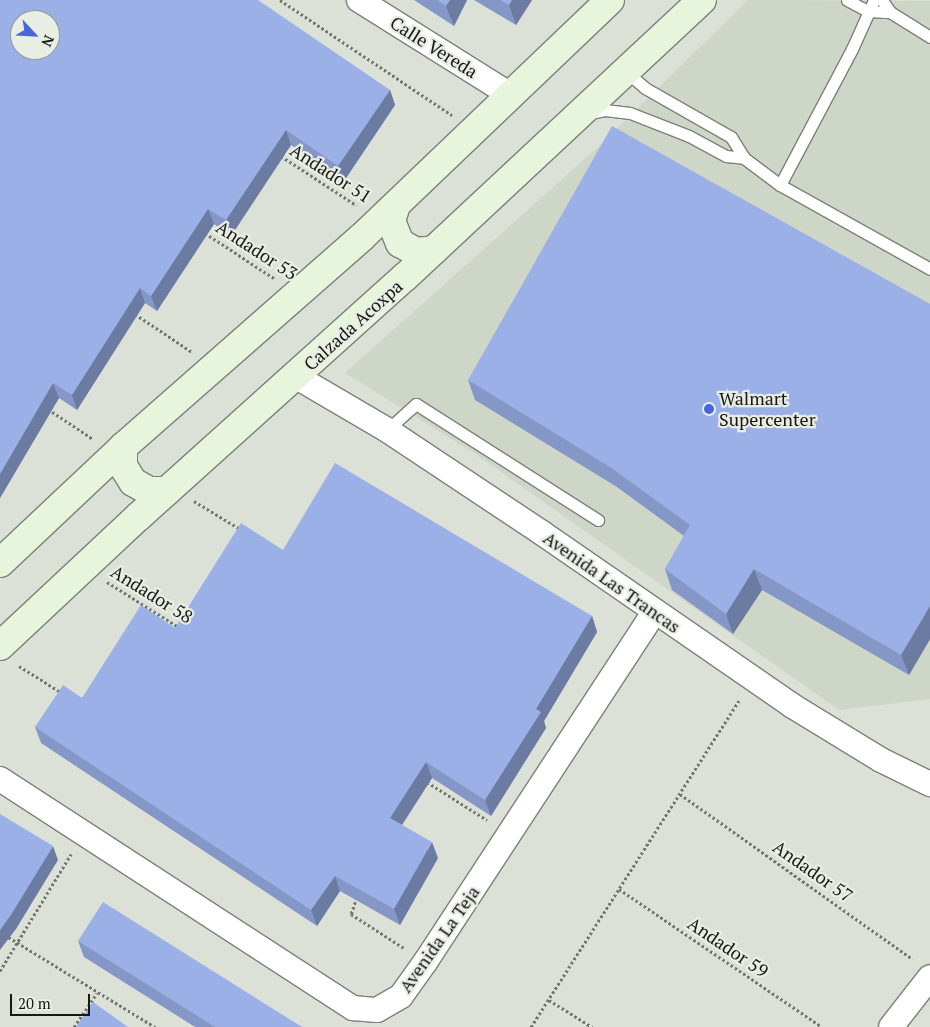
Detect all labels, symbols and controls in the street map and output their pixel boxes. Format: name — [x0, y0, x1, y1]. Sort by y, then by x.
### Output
north arrow — [10, 10, 60, 60]
street label: Calle Vereda — [386, 11, 482, 83]
text: N — [37, 32, 59, 50]
street label: Andador 51 — [286, 139, 376, 207]
street label: Andador 53 — [212, 216, 302, 284]
street label: Calzada Acoxpa — [299, 275, 407, 375]
place label: Walmart Supercenter — [719, 388, 816, 430]
marker: Walmart Supercenter — [703, 403, 715, 415]
street label: Avenida Las Trancas — [539, 527, 685, 637]
street label: Andador 58 — [107, 560, 197, 628]
street label: Andador 57 — [769, 836, 857, 906]
street label: Avenida La Teja — [394, 882, 484, 996]
street label: Andador 59 — [684, 912, 772, 982]
scale bar — [12, 984, 92, 1016]
text: 20 m — [18, 993, 51, 1013]

